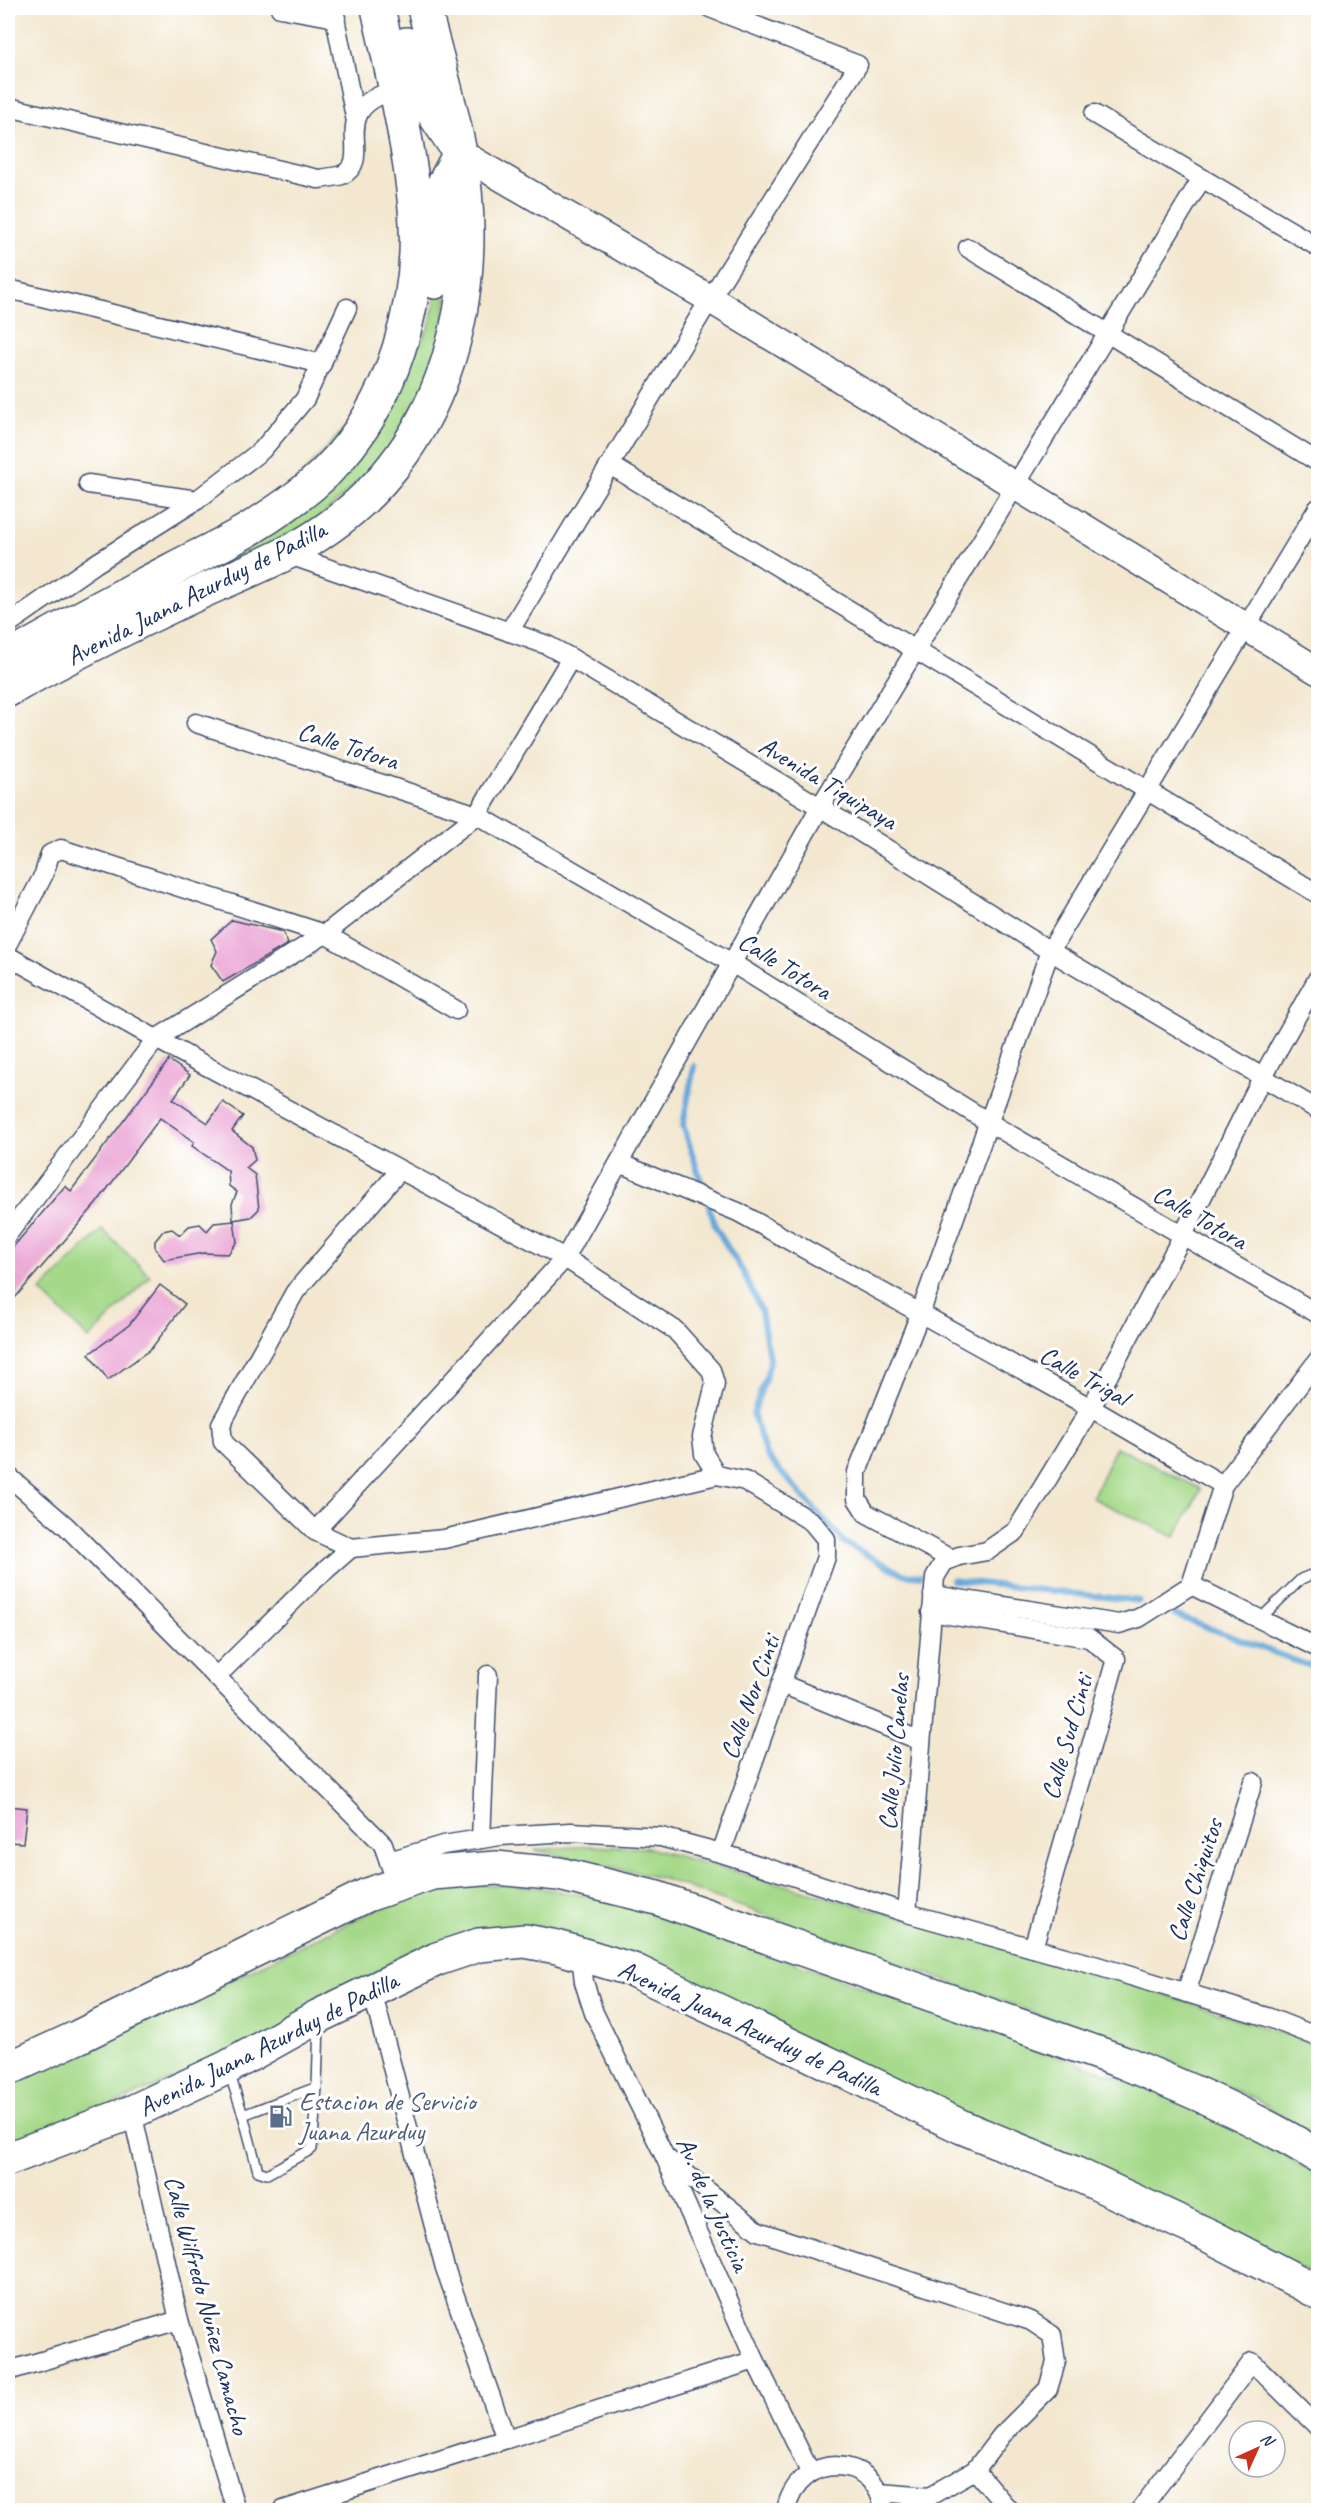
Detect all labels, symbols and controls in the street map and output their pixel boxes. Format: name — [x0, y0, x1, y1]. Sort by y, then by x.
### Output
street label: Avenida Juana Azurduy de Padilla — [61, 512, 333, 673]
street label: Calle Totora — [294, 714, 404, 778]
street label: Avenida Tiquipaya — [753, 729, 904, 838]
street label: Calle Totora — [732, 925, 839, 1008]
street label: Calle Totora — [1147, 1177, 1254, 1258]
street label: Calle Trigal — [1034, 1338, 1138, 1416]
street label: Calle Nor Cinti — [712, 1628, 789, 1763]
street label: Calle Sud Cinti — [1033, 1668, 1101, 1803]
street label: Calle Julio Canelas — [871, 1670, 917, 1831]
street label: Calle Chiquitos — [1160, 1812, 1231, 1946]
street label: Avenida Juana Azurduy de Padilla — [613, 1952, 889, 2105]
street label: Avenida Juana Azurduy de Padilla — [133, 1963, 405, 2124]
place label: Estacion de Servicio Juana Azurduy — [297, 2085, 478, 2148]
fuel station icon: Estacion de Servicio Juana Azurduy — [268, 2103, 294, 2129]
street label: Av. de la Justicia — [669, 2132, 758, 2278]
street label: Calle Wilfredo Nuñez Camacho — [157, 2172, 258, 2440]
north arrow — [1227, 2419, 1287, 2479]
text: N — [1256, 2429, 1280, 2452]

